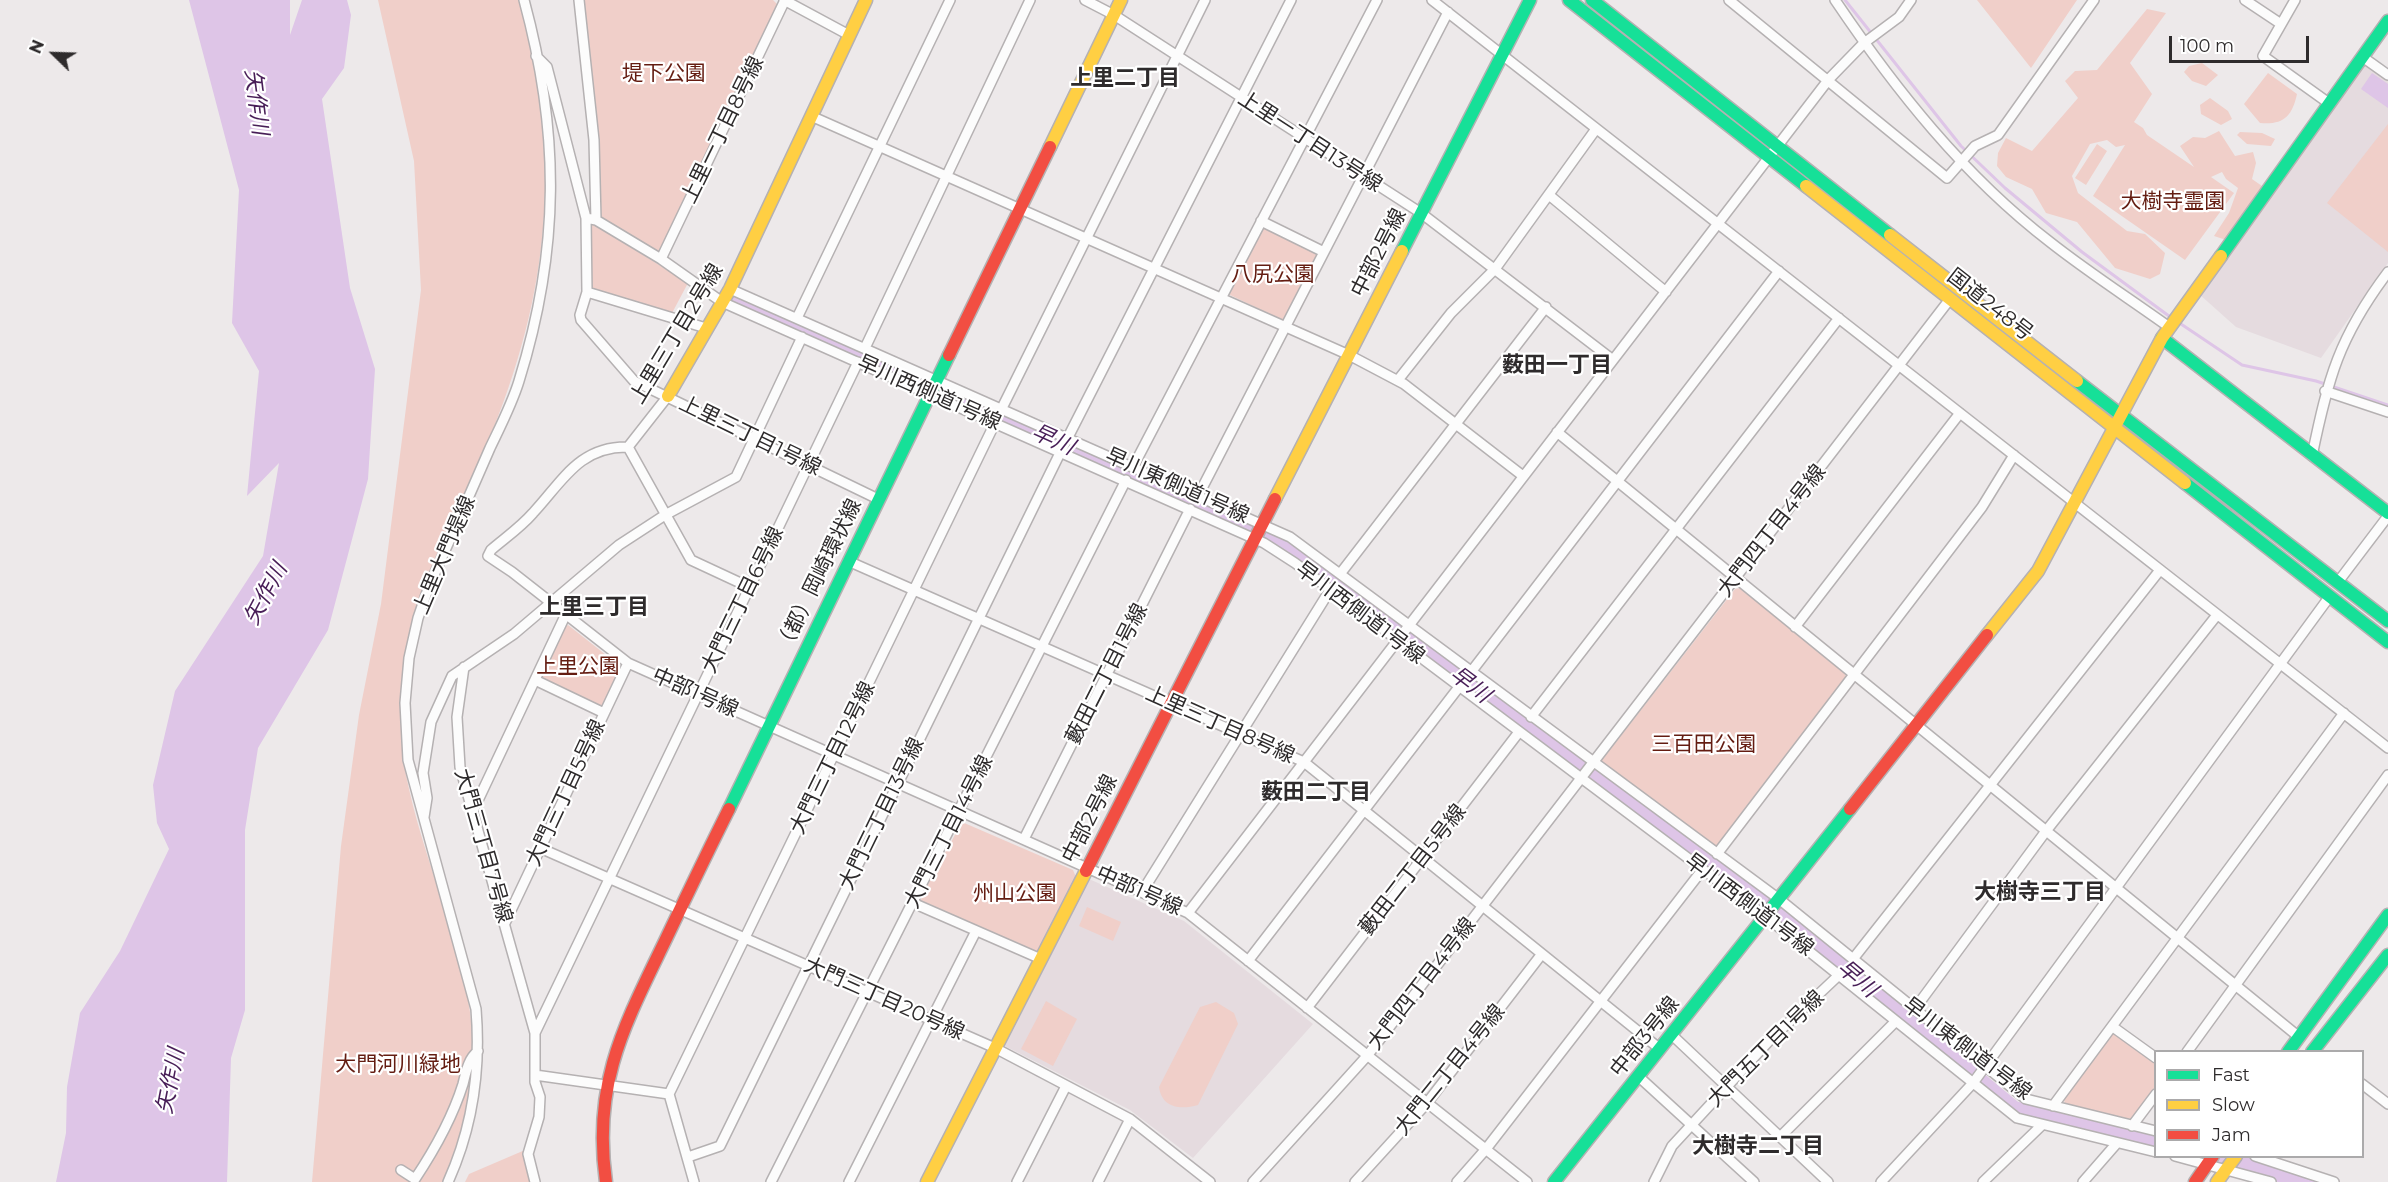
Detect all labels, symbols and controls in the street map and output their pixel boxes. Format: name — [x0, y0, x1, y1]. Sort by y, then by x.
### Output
north arrow — [24, 24, 84, 84]
scale bar — [2172, 24, 2312, 62]
text: 100 m — [2180, 35, 2234, 57]
text: N — [26, 37, 48, 56]
street label: 上里一丁目8号線 — [677, 52, 769, 208]
park label: 堤下公園 — [622, 61, 706, 87]
district label: 上里二丁目 — [1070, 66, 1180, 92]
water label: 矢作川 — [239, 68, 273, 136]
street label: 上里一丁目13号線 — [1233, 86, 1387, 198]
park label: 大樹寺霊園 — [2121, 189, 2225, 215]
street label: 中部2号線 — [1346, 205, 1412, 301]
street label: 上里三丁目2号線 — [625, 259, 729, 409]
park label: 八尻公園 — [1231, 262, 1315, 288]
street label: 国道248号 — [1942, 264, 2038, 346]
street label: 早川西側道1号線 — [853, 350, 1005, 436]
district label: 薮田一丁目 — [1502, 353, 1612, 379]
street label: 上里三丁目1号線 — [675, 391, 825, 481]
water label: 早川 — [1028, 419, 1078, 461]
street label: 早川東側道1号線 — [1101, 443, 1253, 529]
street label: 大門四丁目4号線 — [1713, 460, 1831, 602]
street label: 上里大門堤線 — [409, 492, 481, 618]
street label: （都）岡崎環状線 — [771, 495, 867, 657]
street label: 大門三丁目6号線 — [697, 523, 789, 677]
street label: 早川西側道1号線 — [1291, 556, 1429, 670]
water label: 矢作川 — [239, 559, 293, 629]
district label: 上里三丁目 — [539, 595, 649, 621]
street label: 藪田二丁目1号線 — [1061, 599, 1153, 749]
park label: 上里公園 — [536, 654, 620, 680]
water label: 早川 — [1444, 661, 1496, 709]
street label: 中部1号線 — [648, 663, 742, 723]
street label: 大門三丁目12号線 — [785, 678, 881, 838]
street label: 上里三丁目8号線 — [1142, 681, 1298, 769]
street label: 大門三丁目5号線 — [521, 716, 611, 870]
park label: 三百田公園 — [1652, 732, 1756, 758]
street label: 大門三丁目13号線 — [834, 734, 930, 894]
street label: 大門三丁目14号線 — [900, 751, 998, 913]
street label: 大門三丁目7号線 — [449, 766, 517, 926]
street label: 中部2号線 — [1057, 771, 1123, 867]
district label: 薮田二丁目 — [1261, 780, 1371, 806]
street label: 藪田二丁目5号線 — [1354, 800, 1472, 940]
street label: 早川西側道1号線 — [1680, 848, 1818, 962]
street label: 中部1号線 — [1092, 861, 1186, 921]
district label: 大樹寺三丁目 — [1974, 880, 2106, 906]
park label: 州山公園 — [973, 881, 1057, 907]
street label: 大門四丁目4号線 — [1363, 913, 1481, 1055]
street label: 大門三丁目20号線 — [800, 952, 968, 1046]
water label: 早川 — [1832, 955, 1882, 1003]
street label: 大門五丁目1号線 — [1702, 985, 1830, 1113]
street label: 中部3号線 — [1605, 992, 1685, 1082]
street label: 早川東側道1号線 — [1898, 992, 2036, 1106]
street label: 大門二丁目4号線 — [1390, 1000, 1510, 1140]
water label: 矢作川 — [152, 1046, 190, 1116]
legend — [2154, 1050, 2364, 1158]
park label: 大門河川緑地 — [335, 1052, 461, 1078]
text: Fast — [2212, 1064, 2250, 1086]
text: Slow — [2212, 1094, 2255, 1116]
text: Jam — [2212, 1124, 2251, 1146]
district label: 大樹寺二丁目 — [1692, 1134, 1824, 1160]

